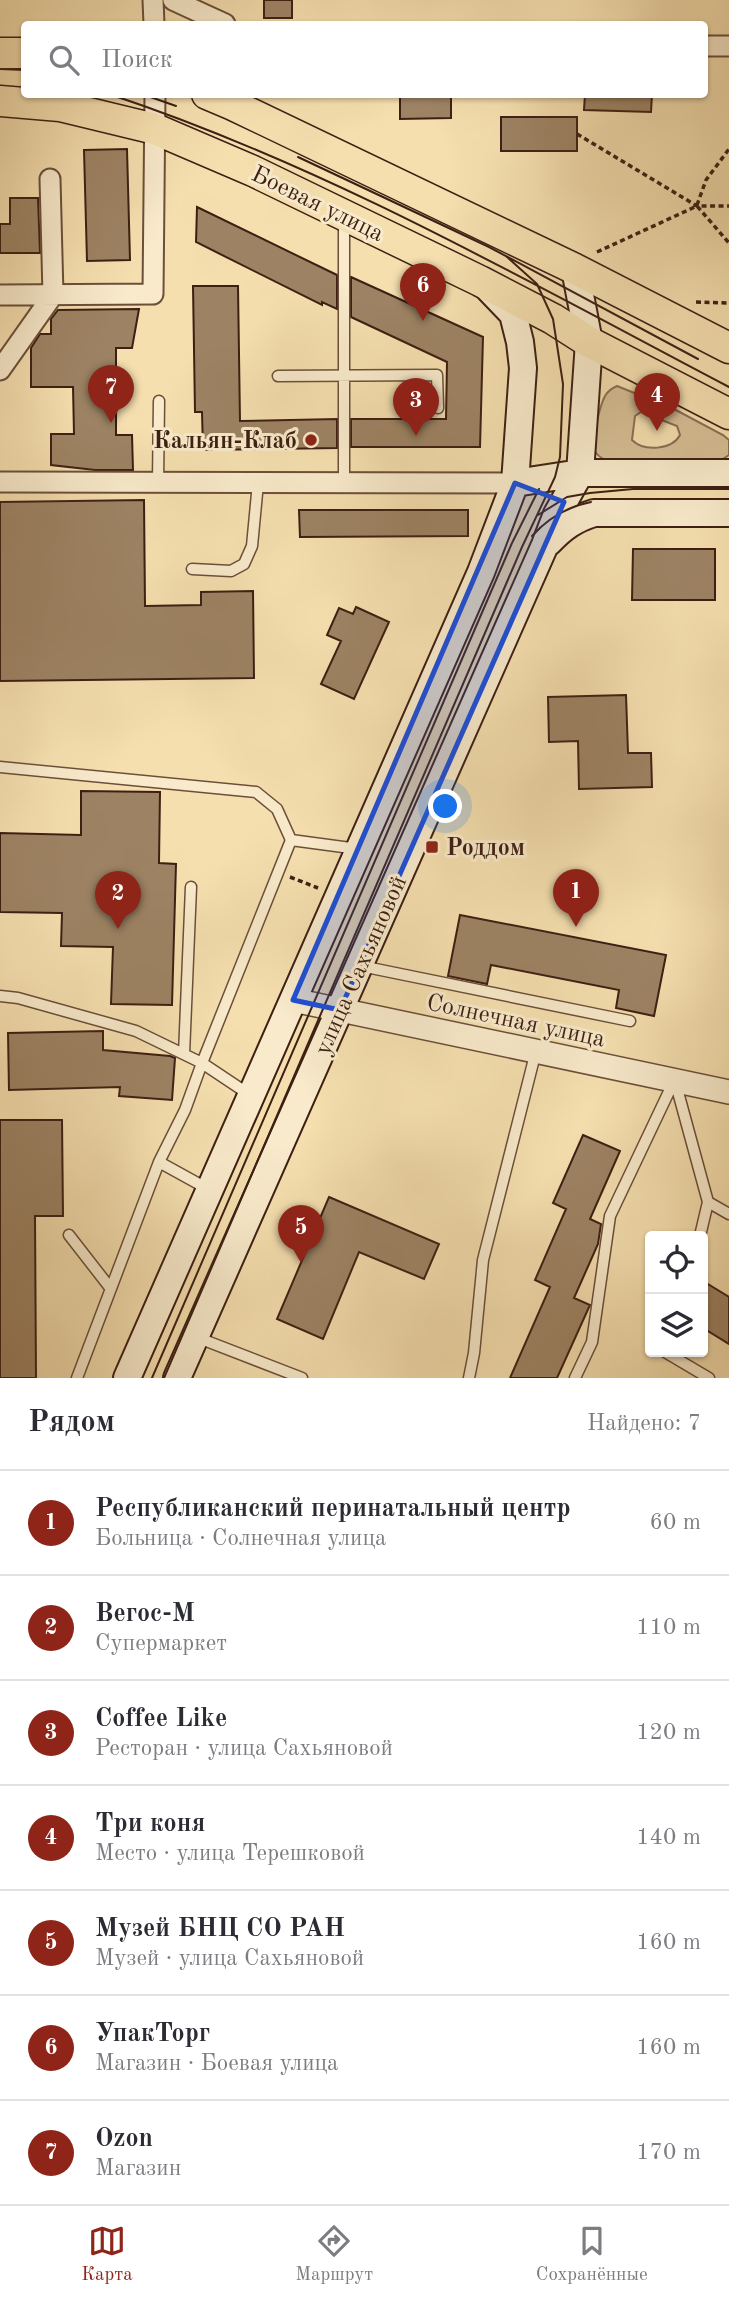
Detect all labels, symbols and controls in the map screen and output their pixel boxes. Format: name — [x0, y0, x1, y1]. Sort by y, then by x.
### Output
search box — [21, 21, 708, 98]
icon: search — [45, 41, 83, 79]
text: Поиск — [101, 47, 173, 73]
street label: Боевая улица — [247, 162, 387, 247]
pin: 6 — [400, 263, 446, 321]
pin: 7 — [88, 365, 134, 423]
pin: 4 — [634, 373, 680, 431]
pin: 3 — [393, 378, 439, 436]
place label: Кальян-Клаб — [153, 430, 297, 454]
marker: Кальян-Клаб — [303, 432, 319, 448]
your location — [428, 789, 462, 823]
place label: Роддом — [446, 837, 525, 861]
marker: Роддом — [424, 839, 440, 855]
pin: 1 — [553, 869, 599, 927]
pin: 2 — [95, 871, 141, 929]
street label: улица Сахьяновой — [311, 873, 412, 1059]
street label: Солнечная улица — [424, 991, 607, 1053]
pin: 5 — [278, 1205, 324, 1263]
map controls — [645, 1231, 708, 1357]
button: locate — [645, 1231, 708, 1294]
button: layers — [645, 1294, 708, 1357]
text: Рядом — [28, 1408, 115, 1438]
text: Найдено: 7 — [587, 1412, 701, 1435]
text: Республиканский перинатальный центр — [95, 1496, 571, 1522]
text: 1 — [44, 1511, 58, 1534]
text: 60 m — [650, 1511, 701, 1534]
text: Больница · Солнечная улица — [95, 1527, 386, 1550]
text: Вегос-М — [95, 1601, 195, 1627]
text: 2 — [44, 1616, 58, 1639]
text: 110 m — [636, 1616, 701, 1639]
text: Супермаркет — [95, 1632, 227, 1655]
text: Coffee Like — [95, 1706, 227, 1732]
text: 3 — [44, 1721, 58, 1744]
text: 120 m — [636, 1721, 701, 1744]
text: Ресторан · улица Сахьяновой — [95, 1737, 393, 1760]
text: Три коня — [95, 1811, 205, 1837]
text: 4 — [44, 1826, 58, 1849]
text: 140 m — [636, 1826, 701, 1849]
text: Место · улица Терешковой — [95, 1842, 365, 1865]
text: Музей БНЦ СО РАН — [95, 1916, 345, 1942]
text: 5 — [44, 1931, 58, 1954]
text: 160 m — [636, 1931, 701, 1954]
text: Музей · улица Сахьяновой — [95, 1947, 364, 1970]
text: УпакТорг — [95, 2021, 210, 2047]
text: 6 — [44, 2036, 58, 2059]
text: 160 m — [636, 2036, 701, 2059]
text: Магазин · Боевая улица — [95, 2052, 338, 2075]
text: Ozon — [95, 2126, 153, 2152]
text: 7 — [44, 2141, 58, 2164]
text: 170 m — [636, 2141, 701, 2164]
text: Магазин — [95, 2157, 181, 2180]
tab: Карта — [81, 2222, 133, 2287]
tab: Маршрут — [295, 2222, 373, 2287]
tab: Сохранённые — [536, 2222, 648, 2287]

